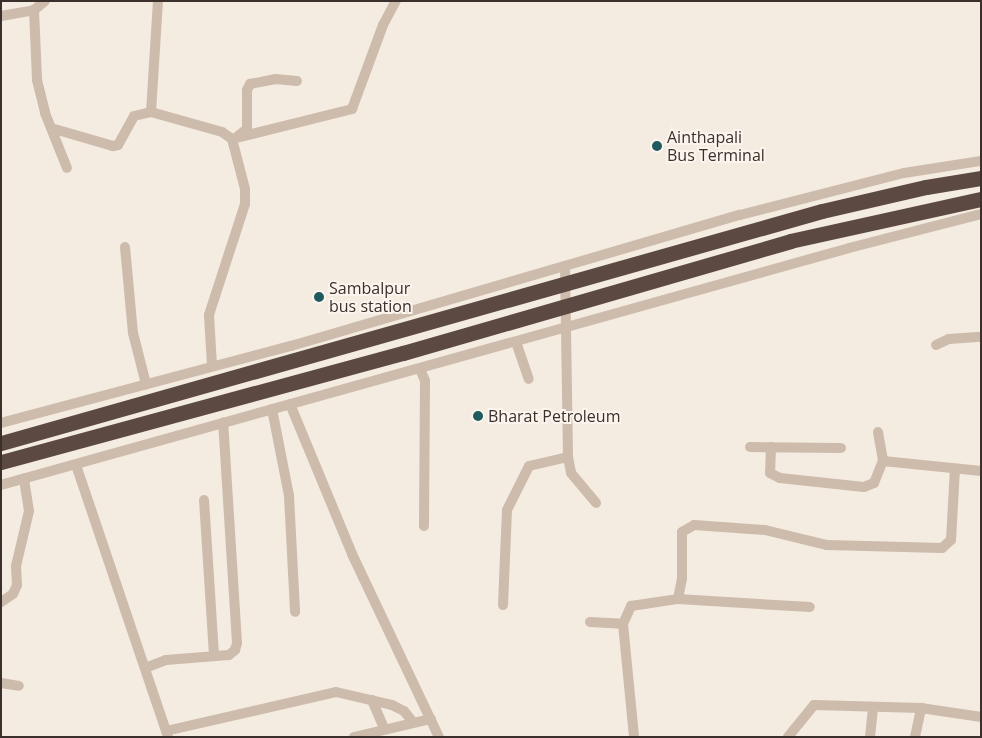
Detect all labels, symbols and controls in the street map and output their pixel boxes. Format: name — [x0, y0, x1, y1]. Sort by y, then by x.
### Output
place label: Ainthapali Bus Terminal — [667, 127, 765, 165]
marker: Ainthapali Bus Terminal — [651, 140, 663, 152]
place label: Sambalpur bus station — [329, 278, 412, 316]
marker: Sambalpur bus station — [313, 291, 325, 303]
place label: Bharat Petroleum — [488, 406, 620, 426]
marker: Bharat Petroleum — [472, 410, 484, 422]

